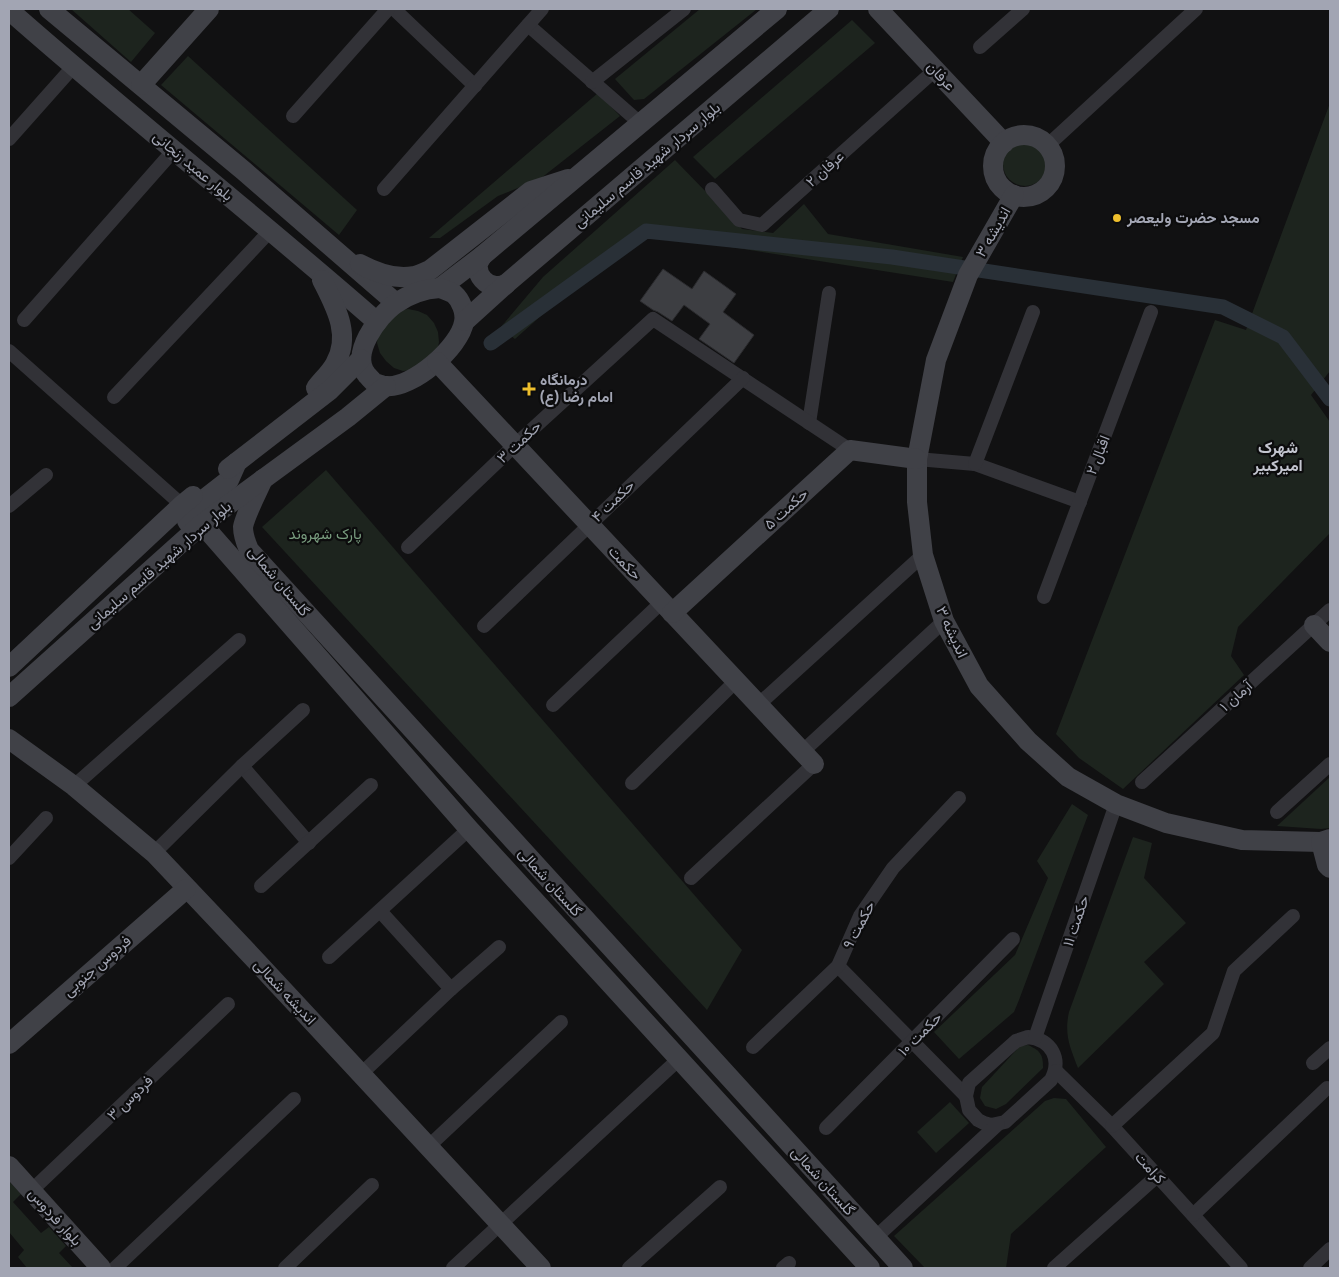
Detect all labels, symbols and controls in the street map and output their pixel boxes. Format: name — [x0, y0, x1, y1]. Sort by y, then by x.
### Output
street label: عرفان — [923, 58, 959, 95]
street label: بلوار سردار شهید قاسم سلیمانی — [570, 98, 725, 232]
street label: بلوار عمید زنجانی — [149, 127, 237, 205]
street label: عرفان ۲ — [802, 147, 848, 191]
street label: اندیشه ۳ — [972, 204, 1014, 260]
place label: مسجد حضرت ولیعصر — [1126, 209, 1260, 227]
marker: مسجد حضرت ولیعصر — [1111, 212, 1123, 224]
place label: درمانگاه امام رضا (ع) — [540, 371, 613, 407]
marker: درمانگاه امام رضا (ع) — [522, 382, 536, 396]
street label: حکمت ۳ — [493, 417, 545, 467]
street label: اقبال ۲ — [1082, 433, 1114, 477]
district label: شهرک امیرکبیر — [1252, 438, 1303, 476]
street label: حکمت ۴ — [588, 476, 638, 526]
street label: حکمت ۵ — [760, 485, 812, 533]
street label: بلوار سردار شهید قاسم سلیمانی — [83, 497, 236, 633]
park label: پارک شهروند — [288, 525, 362, 544]
street label: گلستان شمالی — [244, 542, 314, 621]
street label: حکمت — [605, 542, 645, 584]
street label: اندیشه ۳ — [932, 603, 972, 661]
street label: آرمان ۱ — [1216, 676, 1257, 715]
street label: گلستان شمالی — [514, 844, 586, 921]
street label: حکمت ۱۱ — [1059, 893, 1093, 949]
street label: حکمت ۹ — [839, 898, 879, 952]
street label: فردوس جنوبی — [59, 931, 135, 1001]
street label: اندیشه شمالی — [249, 955, 320, 1029]
street label: حکمت ۱۰ — [894, 1008, 946, 1060]
street label: فردوس ۳ — [103, 1072, 157, 1125]
street label: گلستان شمالی — [787, 1143, 859, 1220]
street label: کرامت — [1131, 1148, 1169, 1188]
street label: بلوار فردوس — [24, 1184, 86, 1250]

